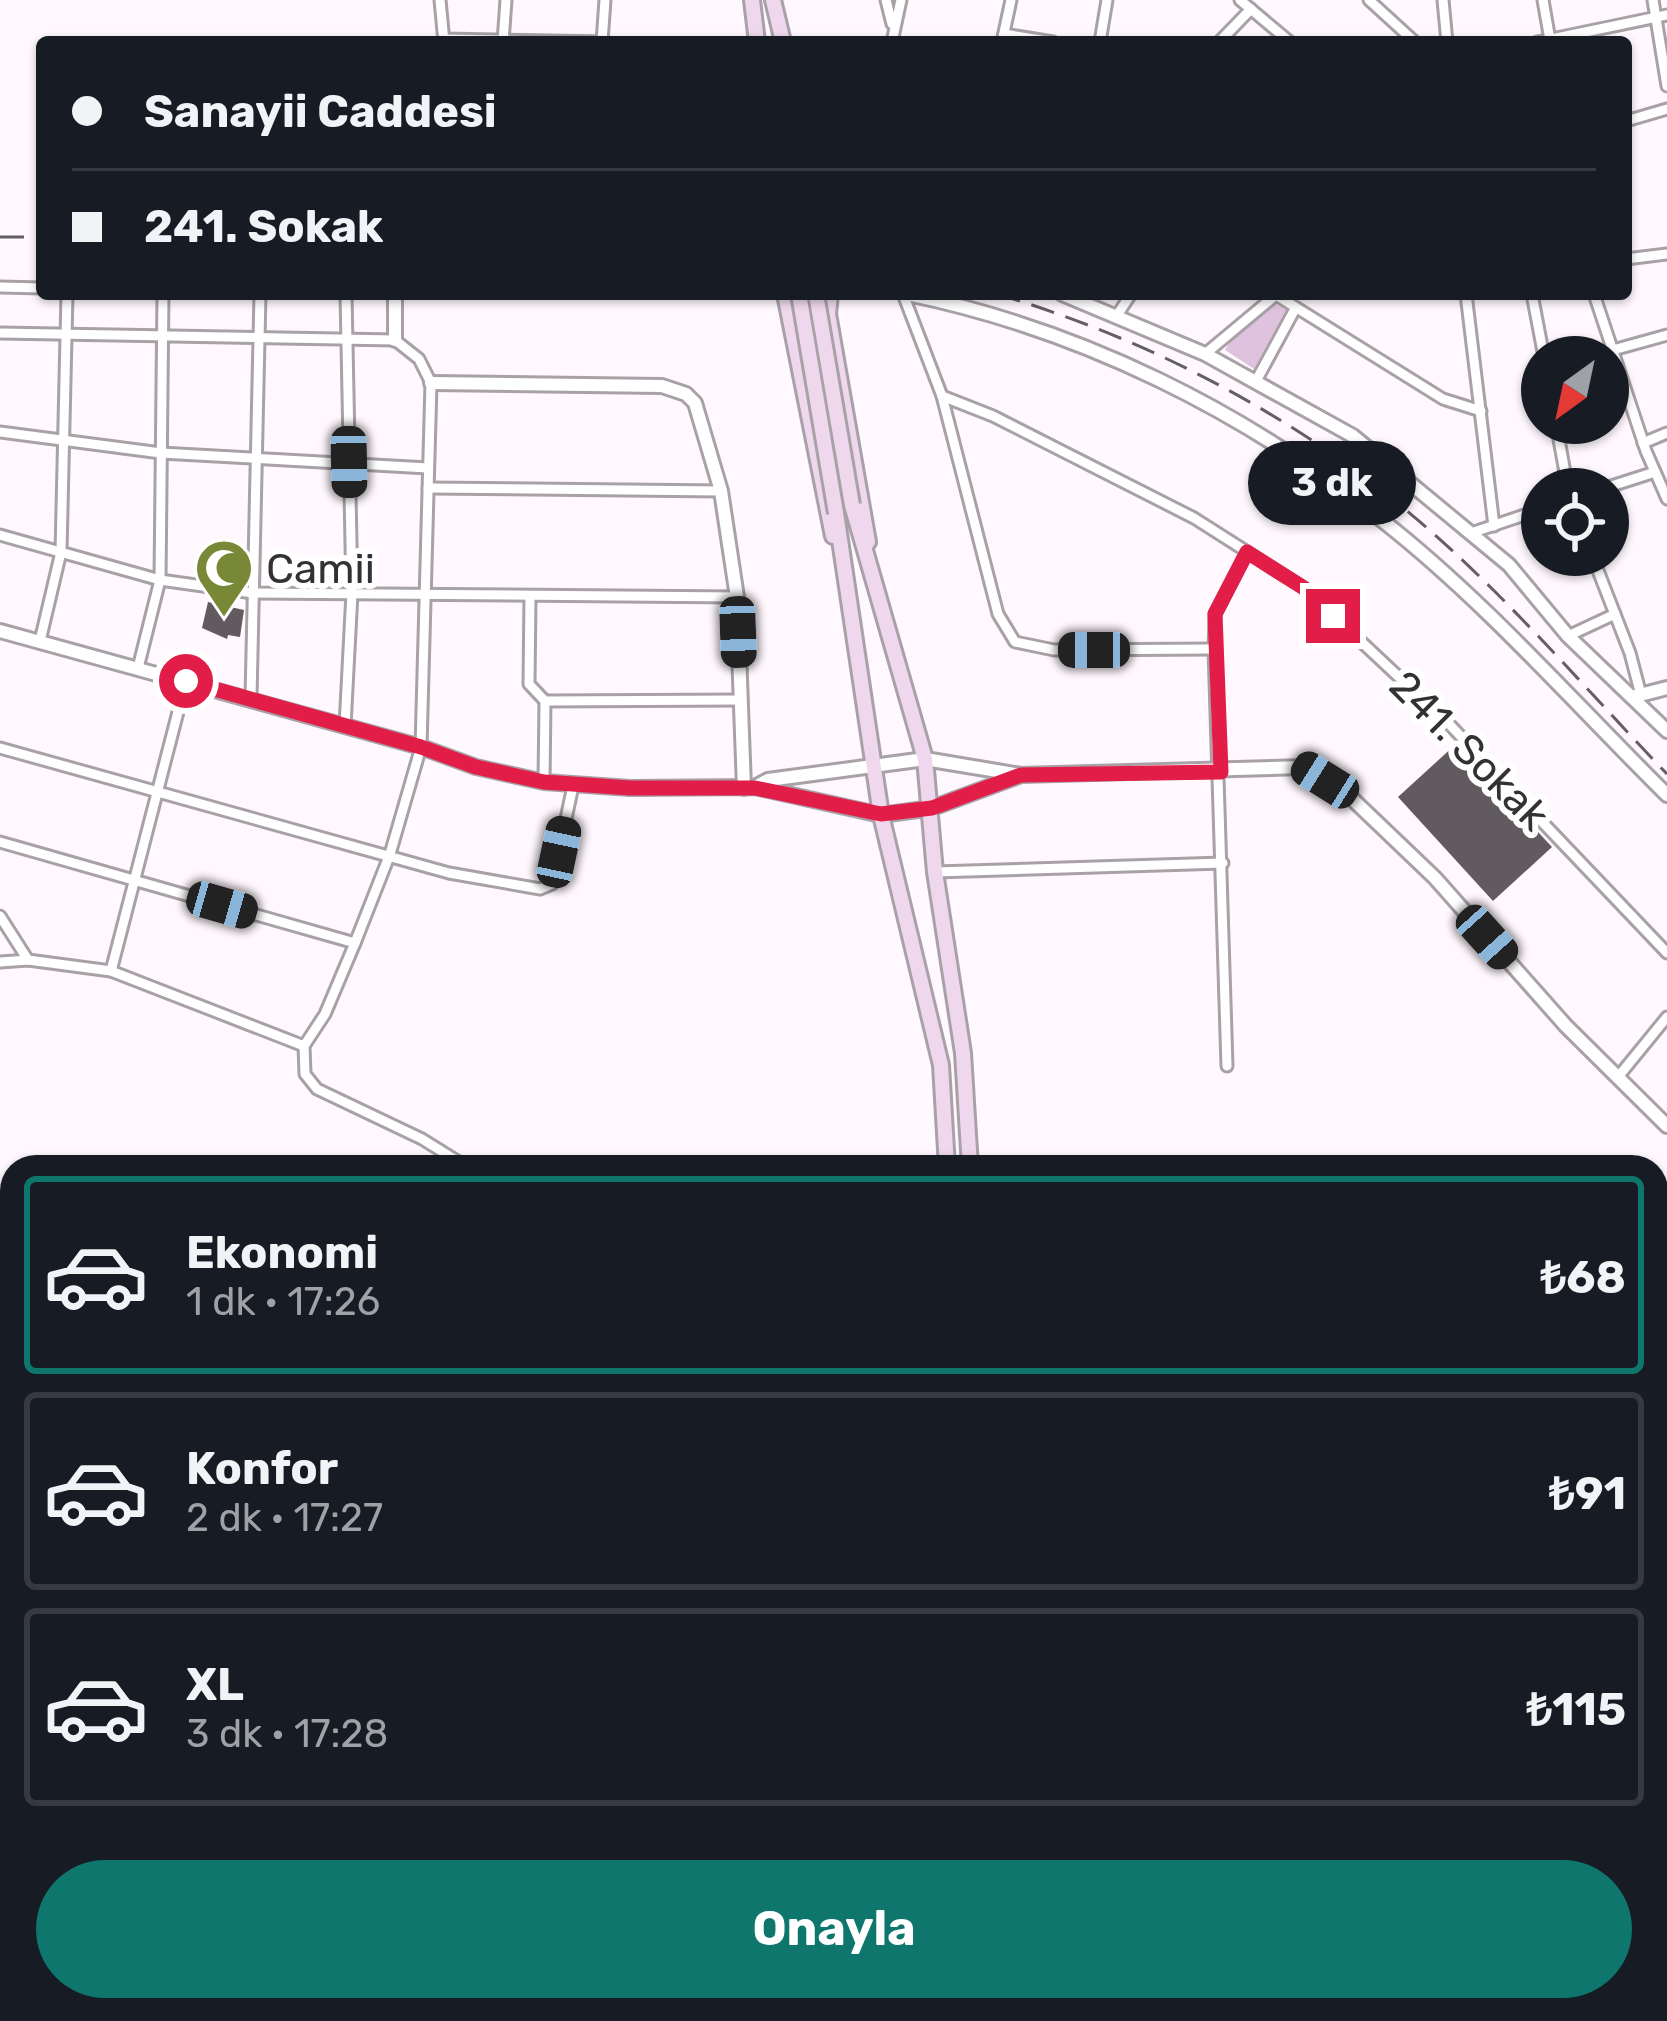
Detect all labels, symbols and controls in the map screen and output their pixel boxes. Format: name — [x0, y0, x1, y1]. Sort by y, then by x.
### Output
text: Sanayii Caddesi — [144, 85, 497, 138]
text: 241. Sokak — [144, 200, 383, 253]
north arrow — [1521, 336, 1629, 444]
map controls — [1521, 336, 1629, 576]
car — [330, 426, 368, 498]
callout: 3 dk — [1249, 442, 1417, 526]
text: 3 dk — [1291, 460, 1373, 506]
button: locate — [1521, 468, 1629, 576]
mosque icon: Camii — [193, 537, 255, 619]
place label: Camii — [266, 544, 375, 594]
route end — [1306, 589, 1360, 643]
car — [719, 595, 757, 669]
car — [1058, 632, 1130, 668]
route start — [159, 654, 213, 708]
street label: 241. Sokak — [1379, 661, 1560, 841]
car — [1285, 746, 1365, 814]
car — [534, 813, 584, 891]
car — [182, 878, 262, 932]
car — [1450, 898, 1524, 976]
icon: car — [42, 1221, 150, 1329]
text: Ekonomi — [186, 1226, 378, 1279]
text: ₺68 — [1540, 1251, 1626, 1304]
text: 1 dk · 17:26 — [186, 1279, 380, 1325]
icon: car — [42, 1437, 150, 1545]
text: Konfor — [186, 1442, 338, 1495]
text: ₺91 — [1549, 1467, 1626, 1520]
text: 2 dk · 17:27 — [186, 1495, 383, 1541]
icon: car — [42, 1653, 150, 1761]
text: XL — [186, 1658, 244, 1711]
text: ₺115 — [1526, 1683, 1626, 1736]
text: 3 dk · 17:28 — [186, 1711, 388, 1757]
button: Onayla — [36, 1860, 1632, 1998]

